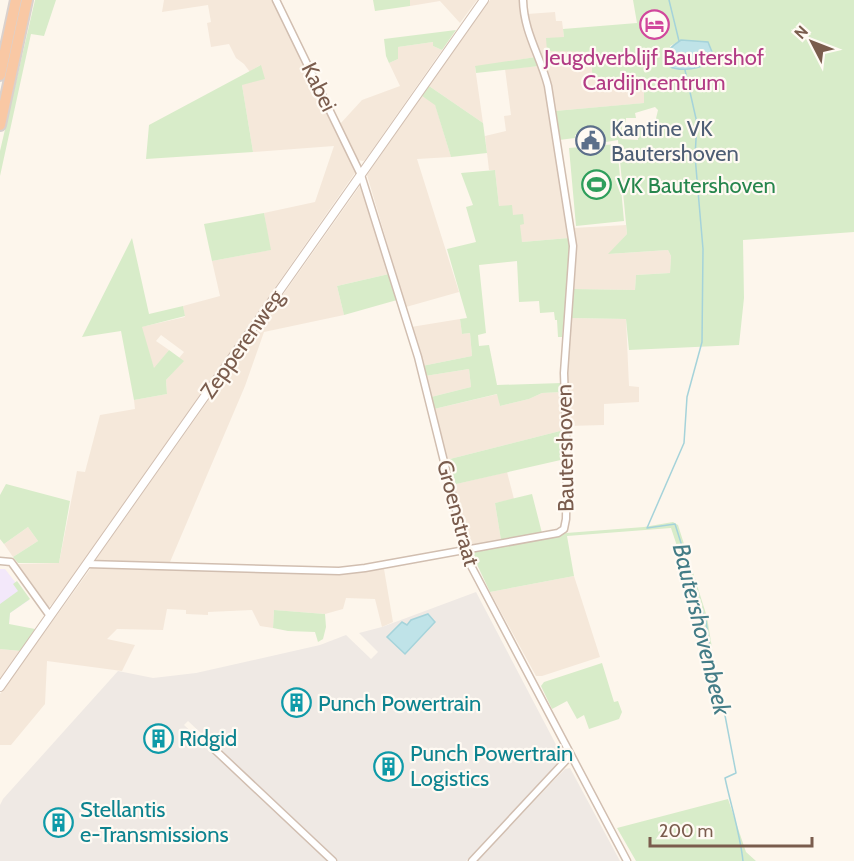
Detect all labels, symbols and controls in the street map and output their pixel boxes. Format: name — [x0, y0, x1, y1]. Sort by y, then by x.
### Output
hotel icon: Jeugdverblijf Bautershof Cardijncentrum — [638, 9, 670, 41]
north arrow — [782, 12, 842, 72]
text: N — [790, 22, 812, 43]
place label: Jeugdverblijf Bautershof Cardijncentrum — [543, 44, 764, 96]
street label: Kabei — [296, 58, 342, 116]
place label: Kantine VK Bautershoven — [611, 115, 739, 167]
public building icon: Kantine VK Bautershoven — [574, 125, 606, 157]
sports icon: VK Bautershoven — [580, 169, 612, 201]
place label: VK Bautershoven — [617, 172, 776, 199]
street label: Zepperenweg — [195, 284, 290, 404]
street label: Bautershoven — [550, 384, 580, 512]
street label: Groenstraat — [431, 457, 485, 570]
water label: Bautershovenbeek — [667, 540, 738, 719]
building icon: Punch Powertrain — [281, 687, 313, 719]
place label: Punch Powertrain — [318, 690, 481, 717]
building icon: Ridgid — [142, 722, 174, 754]
place label: Ridgid — [179, 725, 237, 752]
place label: Punch Powertrain Logistics — [410, 740, 573, 792]
building icon: Punch Powertrain Logistics — [373, 750, 405, 782]
place label: Stellantis e-Transmissions — [80, 796, 229, 848]
building icon: Stellantis e-Transmissions — [43, 806, 75, 838]
scale bar — [650, 810, 812, 848]
text: 200 m — [659, 820, 713, 842]

